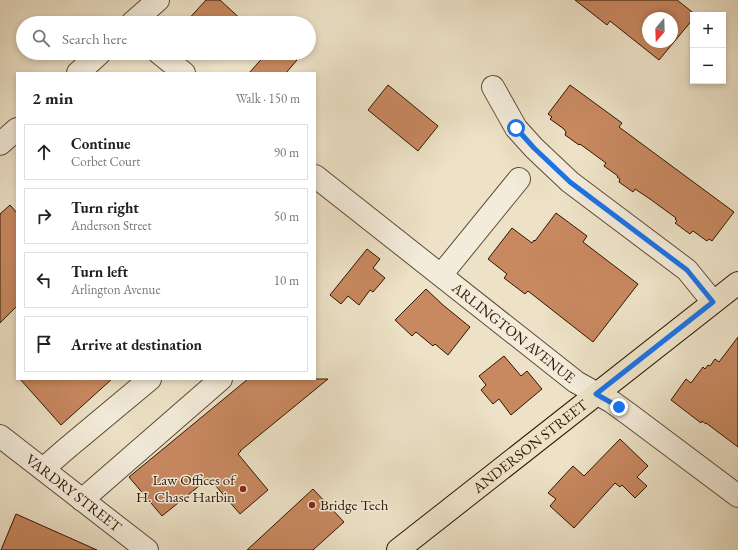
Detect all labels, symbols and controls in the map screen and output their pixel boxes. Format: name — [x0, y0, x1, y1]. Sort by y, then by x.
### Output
north arrow — [642, 12, 678, 48]
map controls — [690, 12, 726, 84]
button: + — [690, 12, 726, 48]
search box — [16, 16, 316, 60]
icon: search — [30, 27, 52, 49]
text: Search here — [62, 29, 127, 48]
button: − — [690, 48, 726, 84]
text: 2 min — [32, 87, 73, 109]
text: Walk · 150 m — [236, 90, 300, 107]
route start — [507, 119, 525, 137]
text: Continue — [71, 134, 131, 153]
icon: ahead — [33, 141, 55, 163]
text: 90 m — [274, 144, 299, 161]
text: Corbet Court — [71, 153, 140, 170]
text: Turn right — [71, 198, 139, 217]
icon: right — [33, 205, 55, 227]
text: 50 m — [274, 208, 299, 225]
text: Anderson Street — [71, 217, 152, 234]
text: Turn left — [71, 262, 128, 281]
icon: left — [33, 269, 55, 291]
text: 10 m — [274, 272, 299, 289]
street label: ARLINGTON AVENUE — [447, 277, 580, 387]
text: Arlington Avenue — [71, 281, 160, 298]
icon: arrive — [33, 333, 55, 355]
text: Arrive at destination — [71, 335, 202, 354]
street label: ANDERSON STREET — [468, 394, 592, 497]
route end — [610, 398, 628, 416]
street label: VARDRY STREET — [22, 449, 126, 536]
place label: Law Offices of H. Chase Harbin — [136, 470, 237, 506]
marker: Law Offices of H. Chase Harbin — [238, 484, 248, 494]
place label: Bridge Tech — [320, 495, 389, 514]
marker: Bridge Tech — [307, 500, 317, 510]

